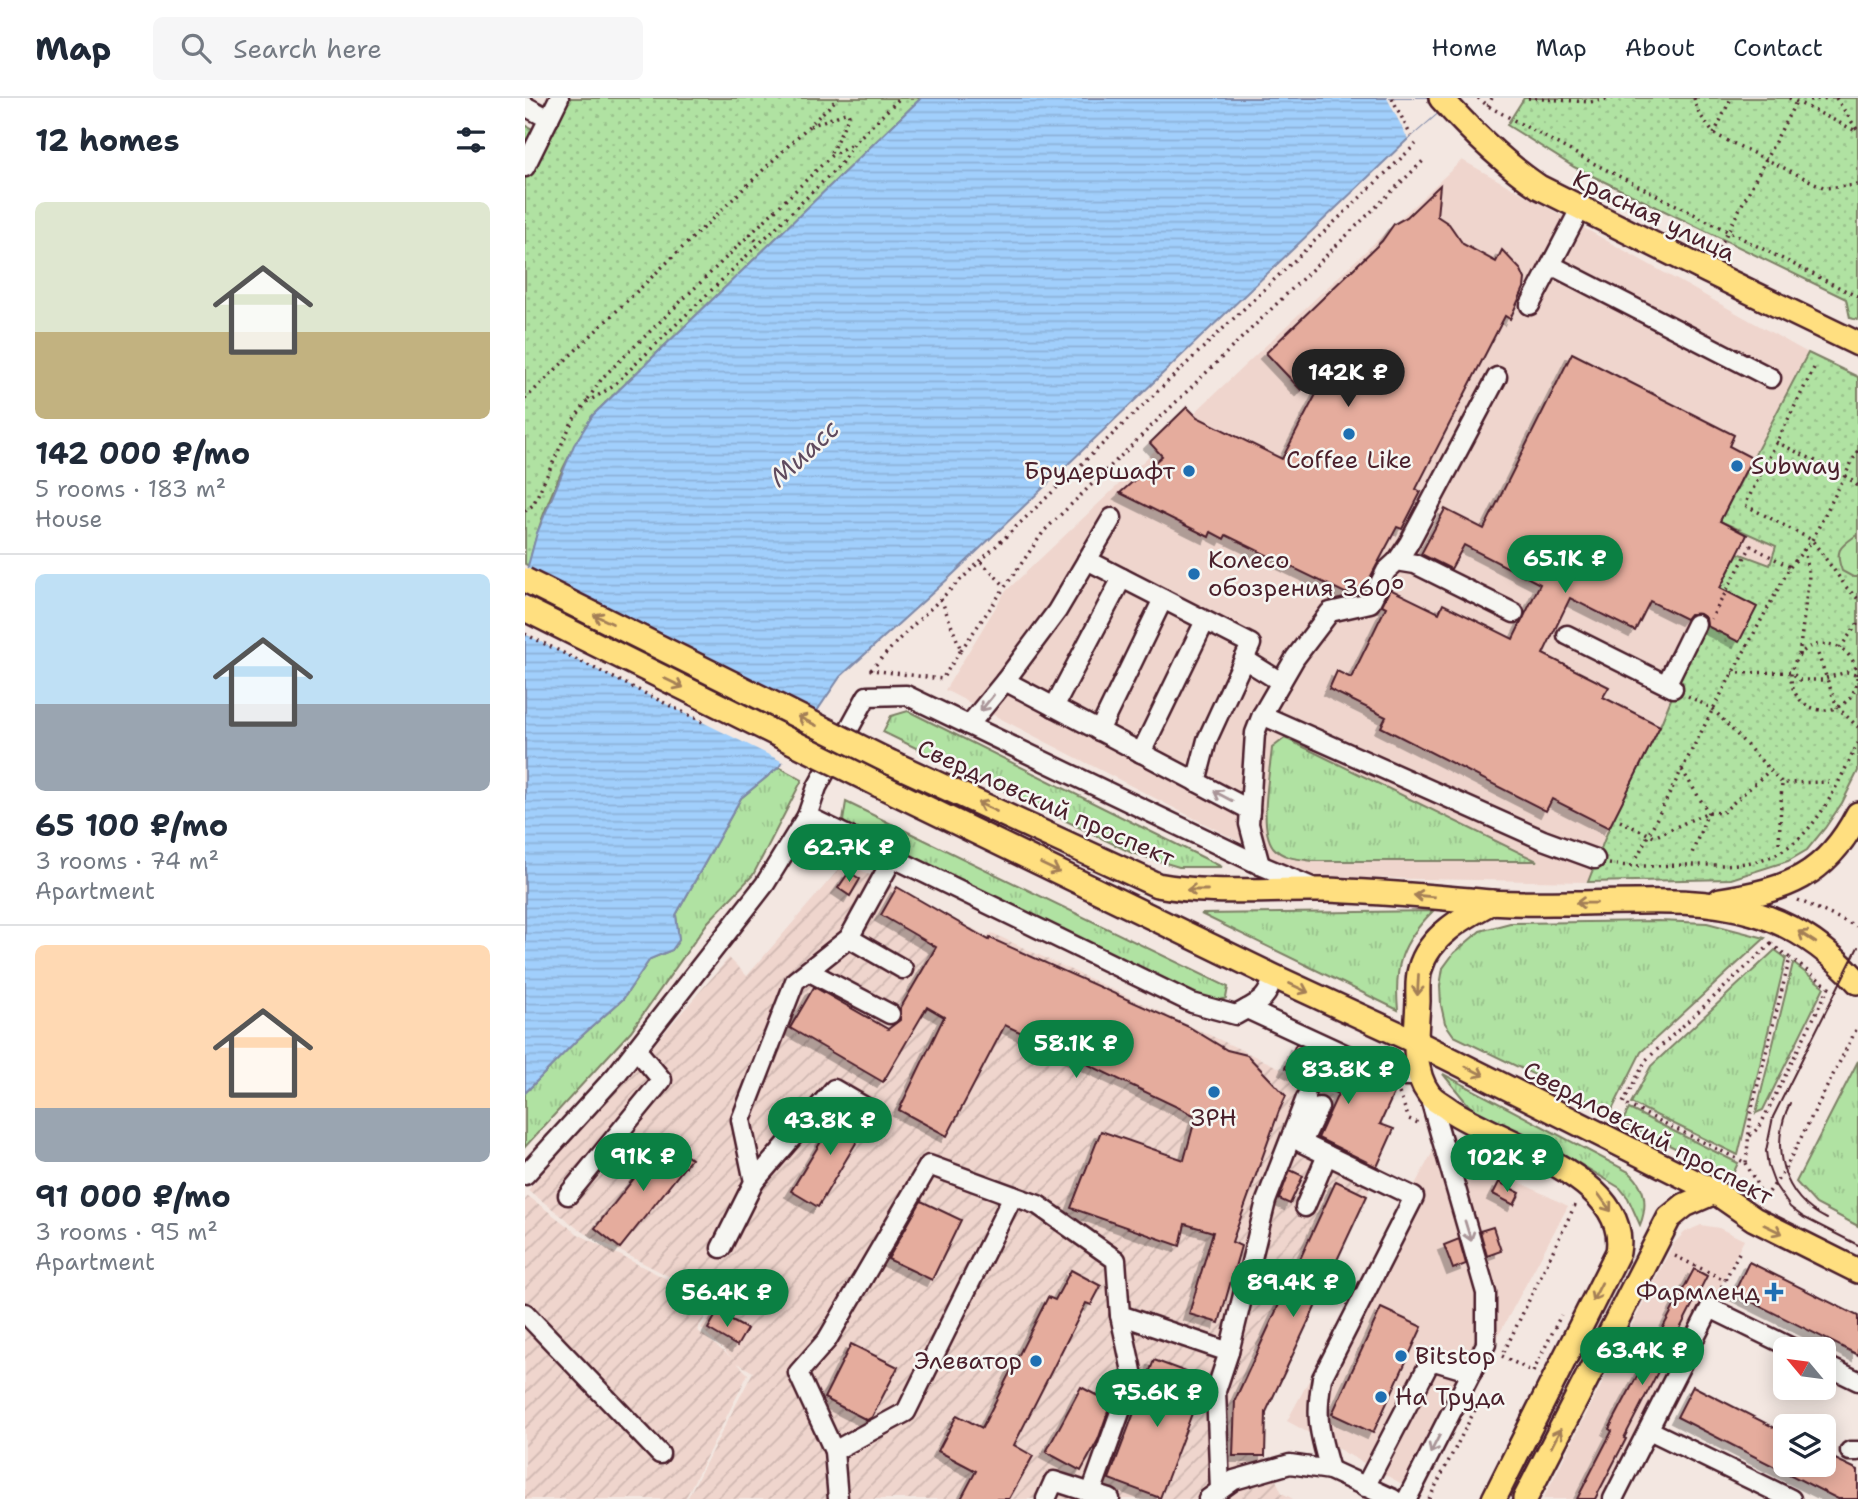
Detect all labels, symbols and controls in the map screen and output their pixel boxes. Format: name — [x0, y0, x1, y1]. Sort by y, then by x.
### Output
search box — [153, 17, 643, 80]
text: Map — [35, 26, 111, 71]
icon: search — [177, 29, 215, 67]
text: Search here — [233, 31, 382, 66]
text: Home — [1431, 32, 1497, 64]
text: Map — [1535, 32, 1587, 64]
text: About — [1625, 32, 1695, 64]
text: Contact — [1733, 32, 1823, 64]
text: 12 homes — [35, 120, 179, 161]
icon: filters — [452, 121, 490, 159]
street label: Красная улица — [1567, 163, 1741, 269]
icon: home — [200, 247, 326, 373]
pin: 142K ₽ — [1291, 350, 1405, 409]
text: 142K ₽ — [1308, 357, 1388, 387]
water label: Миасс — [761, 411, 846, 494]
marker: Coffee Like — [1341, 426, 1357, 442]
text: 142 000 ₽/mo — [35, 433, 250, 474]
place label: Coffee Like — [1286, 444, 1412, 476]
place label: Subway — [1751, 450, 1840, 482]
place label: Брудершафт — [1024, 455, 1176, 487]
marker: Subway — [1729, 458, 1745, 474]
marker: Брудершафт — [1181, 463, 1197, 479]
text: 5 rooms · 183 m² — [35, 474, 226, 504]
text: House — [35, 504, 103, 534]
pin: 65.1K ₽ — [1500, 536, 1630, 595]
text: 65.1K ₽ — [1523, 543, 1607, 573]
place label: Колесо обозрения 360° — [1208, 544, 1405, 604]
marker: Колесо обозрения 360° — [1186, 566, 1202, 582]
one-way arrow — [593, 612, 614, 626]
icon: home — [200, 619, 326, 745]
one-way arrow — [663, 677, 684, 691]
one-way arrow — [979, 694, 995, 712]
one-way arrow — [797, 713, 818, 727]
street label: Свердловский проспект — [912, 732, 1180, 875]
one-way arrow — [1213, 789, 1234, 802]
one-way arrow — [977, 800, 998, 813]
text: 65 100 ₽/mo — [35, 805, 228, 846]
pin: 62.7K ₽ — [784, 824, 914, 884]
text: 62.7K ₽ — [803, 832, 895, 862]
text: 3 rooms · 74 m² — [35, 846, 219, 876]
one-way arrow — [1039, 862, 1060, 875]
text: Apartment — [35, 876, 155, 906]
one-way arrow — [1186, 883, 1209, 897]
one-way arrow — [1414, 889, 1436, 902]
one-way arrow — [1575, 896, 1598, 910]
one-way arrow — [1797, 930, 1817, 944]
one-way arrow — [1412, 973, 1425, 996]
one-way arrow — [1288, 982, 1310, 995]
icon: home — [200, 990, 326, 1116]
pin: 58.1K ₽ — [1011, 1020, 1141, 1080]
text: 58.1K ₽ — [1034, 1028, 1118, 1058]
pin: 83.8K ₽ — [1283, 1046, 1413, 1106]
street label: Свердловский проспект — [1517, 1053, 1779, 1213]
text: 83.8K ₽ — [1301, 1054, 1395, 1084]
one-way arrow — [1464, 1065, 1485, 1079]
marker: ЗРН — [1206, 1084, 1222, 1100]
pin: 43.8K ₽ — [765, 1098, 895, 1157]
place label: ЗРН — [1191, 1102, 1237, 1134]
text: 43.8K ₽ — [784, 1105, 876, 1135]
pin: 91K ₽ — [594, 1134, 692, 1193]
pin: 102K ₽ — [1450, 1134, 1564, 1194]
text: 91K ₽ — [610, 1141, 676, 1171]
text: 102K ₽ — [1467, 1142, 1547, 1172]
text: 91 000 ₽/mo — [35, 1176, 231, 1217]
one-way arrow — [1597, 1193, 1612, 1212]
text: 3 rooms · 95 m² — [35, 1217, 218, 1247]
one-way arrow — [1462, 1220, 1475, 1242]
one-way arrow — [1762, 1222, 1783, 1236]
text: Apartment — [35, 1247, 155, 1277]
pin: 89.4K ₽ — [1228, 1260, 1358, 1319]
text: 89.4K ₽ — [1247, 1267, 1339, 1297]
pin: 56.4K ₽ — [662, 1270, 792, 1329]
place label: Фармленд — [1636, 1276, 1760, 1308]
text: 56.4K ₽ — [682, 1277, 772, 1307]
one-way arrow — [1590, 1281, 1604, 1302]
marker: Фармленд — [1766, 1284, 1782, 1300]
pin: 63.4K ₽ — [1577, 1328, 1707, 1387]
text: 63.4K ₽ — [1596, 1335, 1688, 1365]
north arrow — [1773, 1337, 1836, 1400]
map controls — [1773, 1337, 1836, 1477]
place label: Bitstop — [1415, 1340, 1495, 1372]
place label: Элеватор — [914, 1345, 1022, 1377]
marker: Bitstop — [1393, 1348, 1409, 1364]
marker: Элеватор — [1028, 1353, 1044, 1369]
pin: 75.6K ₽ — [1092, 1370, 1222, 1429]
text: 75.6K ₽ — [1111, 1377, 1203, 1407]
place label: На Труда — [1395, 1381, 1505, 1413]
marker: На Труда — [1373, 1389, 1389, 1405]
button: layers — [1773, 1414, 1836, 1477]
one-way arrow — [1550, 1428, 1564, 1449]
one-way arrow — [1428, 1433, 1442, 1454]

